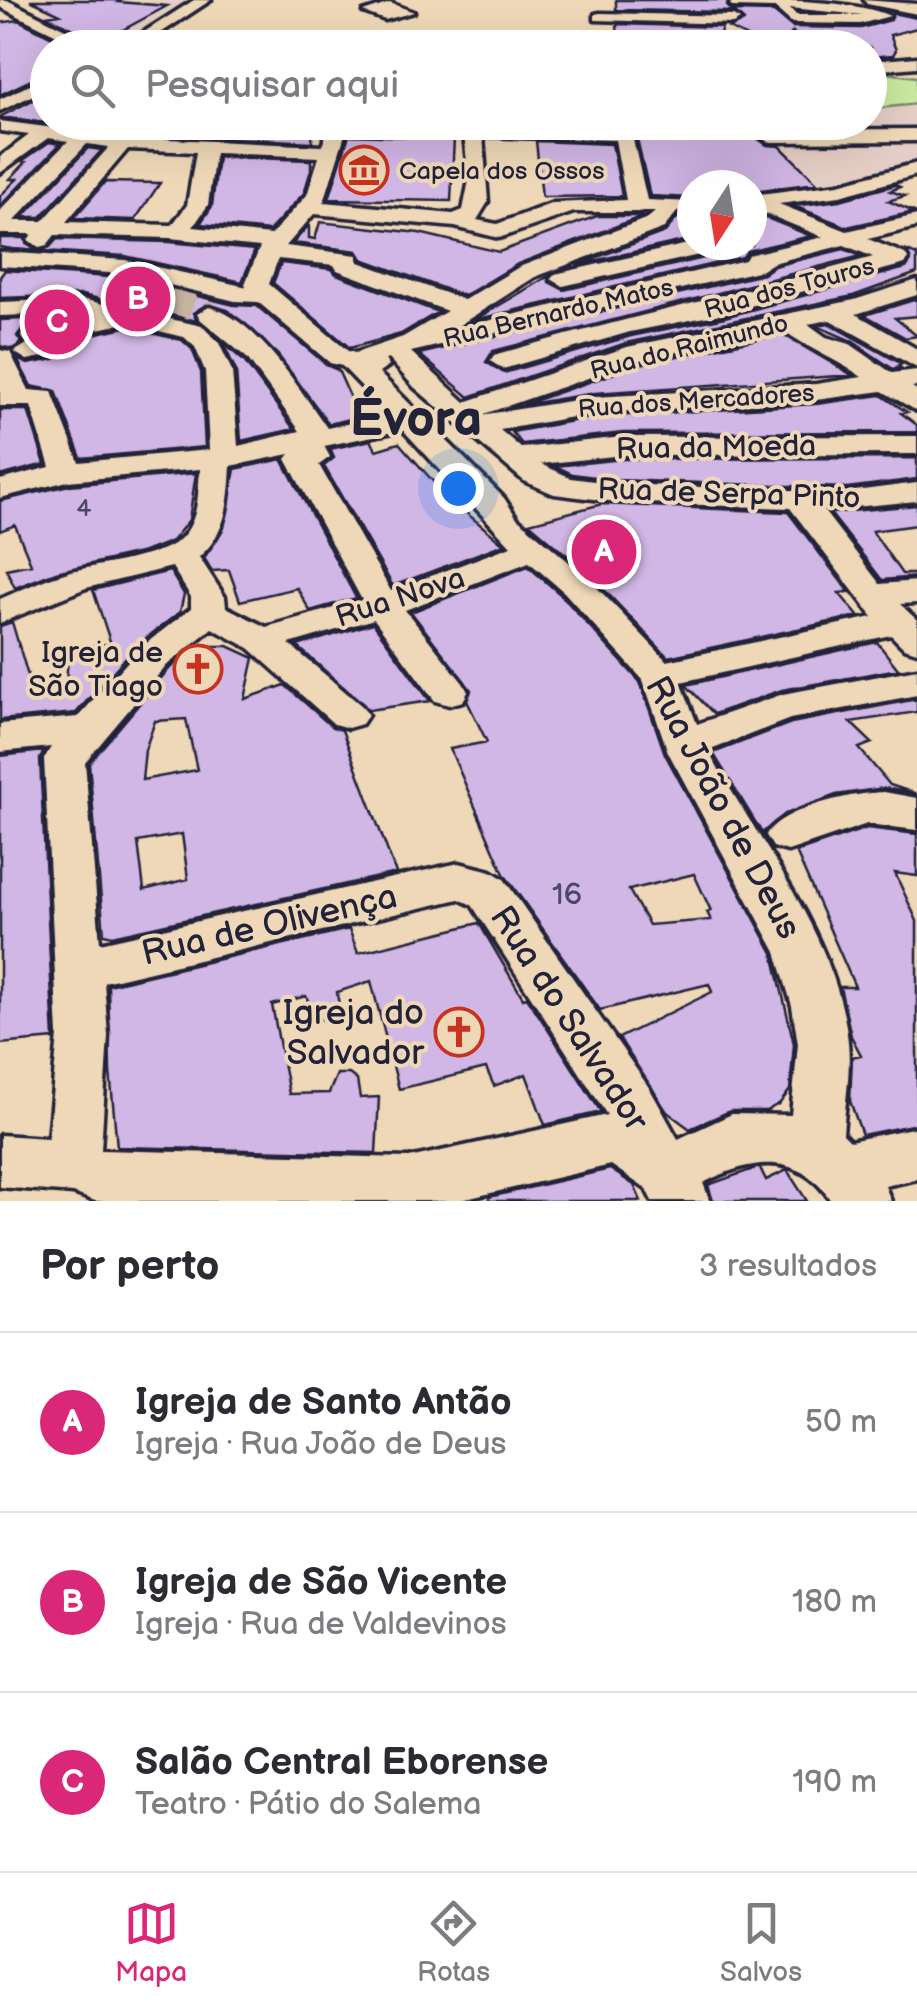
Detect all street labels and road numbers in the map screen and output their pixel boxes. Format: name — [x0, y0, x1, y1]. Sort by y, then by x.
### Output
street label: Rua dos Touros — [701, 251, 878, 326]
street label: Rua Bernardo Matos — [440, 272, 676, 355]
street label: Rua do Raimundo — [587, 308, 791, 387]
street label: Rua dos Mercadores — [577, 378, 815, 425]
street label: Rua da Moeda — [616, 428, 816, 468]
street label: Rua de Serpa Pinto — [597, 471, 861, 517]
street label: Rua Nova — [331, 560, 469, 636]
street label: Rua João de Deus — [635, 669, 810, 946]
street label: Rua de Olivença — [137, 875, 401, 976]
street label: Rua do Salvador — [480, 898, 658, 1141]

